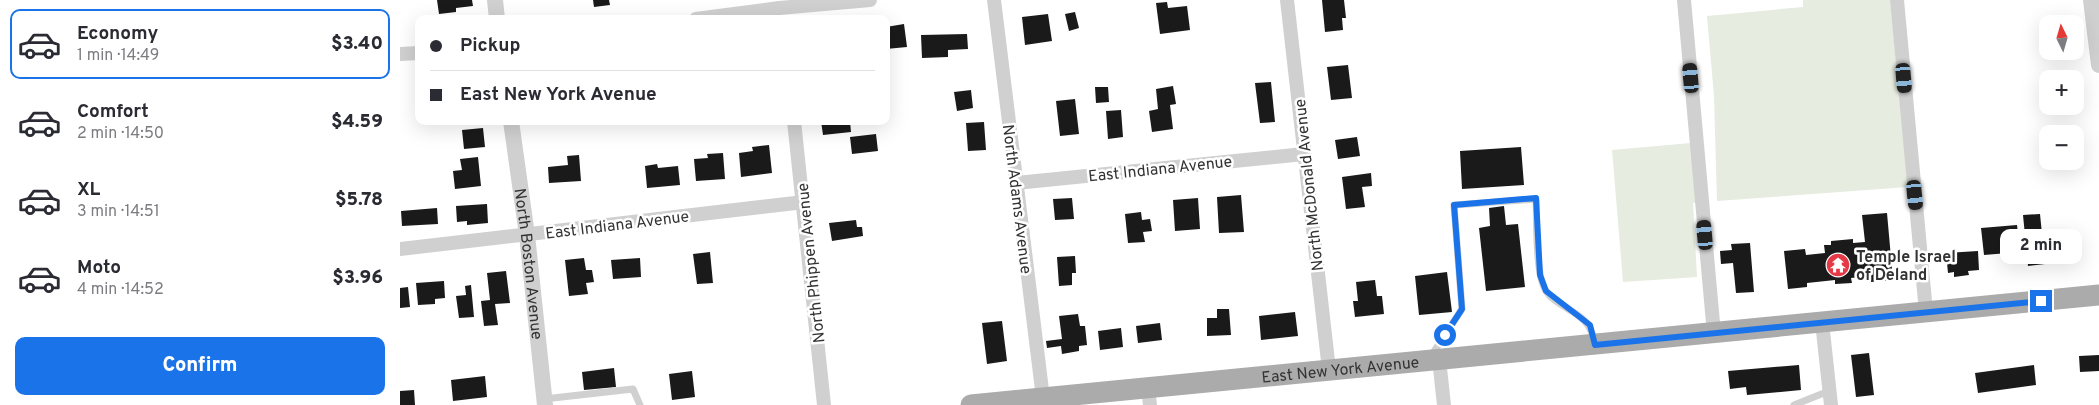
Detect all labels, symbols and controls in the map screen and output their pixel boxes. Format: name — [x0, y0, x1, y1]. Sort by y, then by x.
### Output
north arrow — [2039, 15, 2084, 60]
map controls — [2039, 15, 2084, 170]
icon: car — [17, 22, 62, 67]
text: Economy — [77, 22, 158, 46]
text: $3.40 — [331, 32, 383, 56]
text: Pickup — [460, 34, 520, 58]
text: 1 min · 14:49 — [77, 46, 159, 66]
car — [1682, 62, 1699, 94]
car — [1895, 62, 1912, 94]
button: + — [2039, 70, 2084, 115]
text: East New York Avenue — [460, 83, 657, 107]
street label: North McDonald Avenue — [1291, 98, 1329, 272]
icon: car — [17, 100, 62, 145]
text: Comfort — [77, 100, 149, 124]
text: $4.59 — [331, 110, 383, 134]
street label: North Adams Avenue — [997, 123, 1035, 275]
text: 2 min · 14:50 — [77, 124, 164, 144]
button: − — [2039, 125, 2084, 170]
street label: East Indiana Avenue — [1087, 152, 1233, 187]
icon: car — [17, 178, 62, 223]
text: XL — [77, 178, 100, 202]
car — [1905, 179, 1924, 211]
street label: North Phippen Avenue — [794, 182, 830, 344]
street label: North Boston Avenue — [509, 187, 546, 341]
text: $5.78 — [335, 188, 383, 212]
text: 3 min · 14:51 — [77, 202, 160, 222]
street label: East Indiana Avenue — [544, 207, 690, 245]
car — [1696, 219, 1713, 251]
callout: 2 min — [2000, 228, 2082, 264]
text: 2 min — [2020, 236, 2062, 256]
place label: Temple Israel of Deland — [1856, 248, 1956, 286]
temple icon: Temple Israel of Deland — [1825, 252, 1851, 278]
icon: car — [17, 256, 62, 301]
text: Moto — [77, 256, 121, 280]
text: $3.96 — [332, 266, 383, 290]
text: 4 min · 14:52 — [77, 280, 164, 300]
route end — [2030, 290, 2052, 312]
route start — [1434, 324, 1456, 346]
button: Confirm — [15, 337, 385, 395]
street label: East New York Avenue — [1261, 353, 1420, 389]

